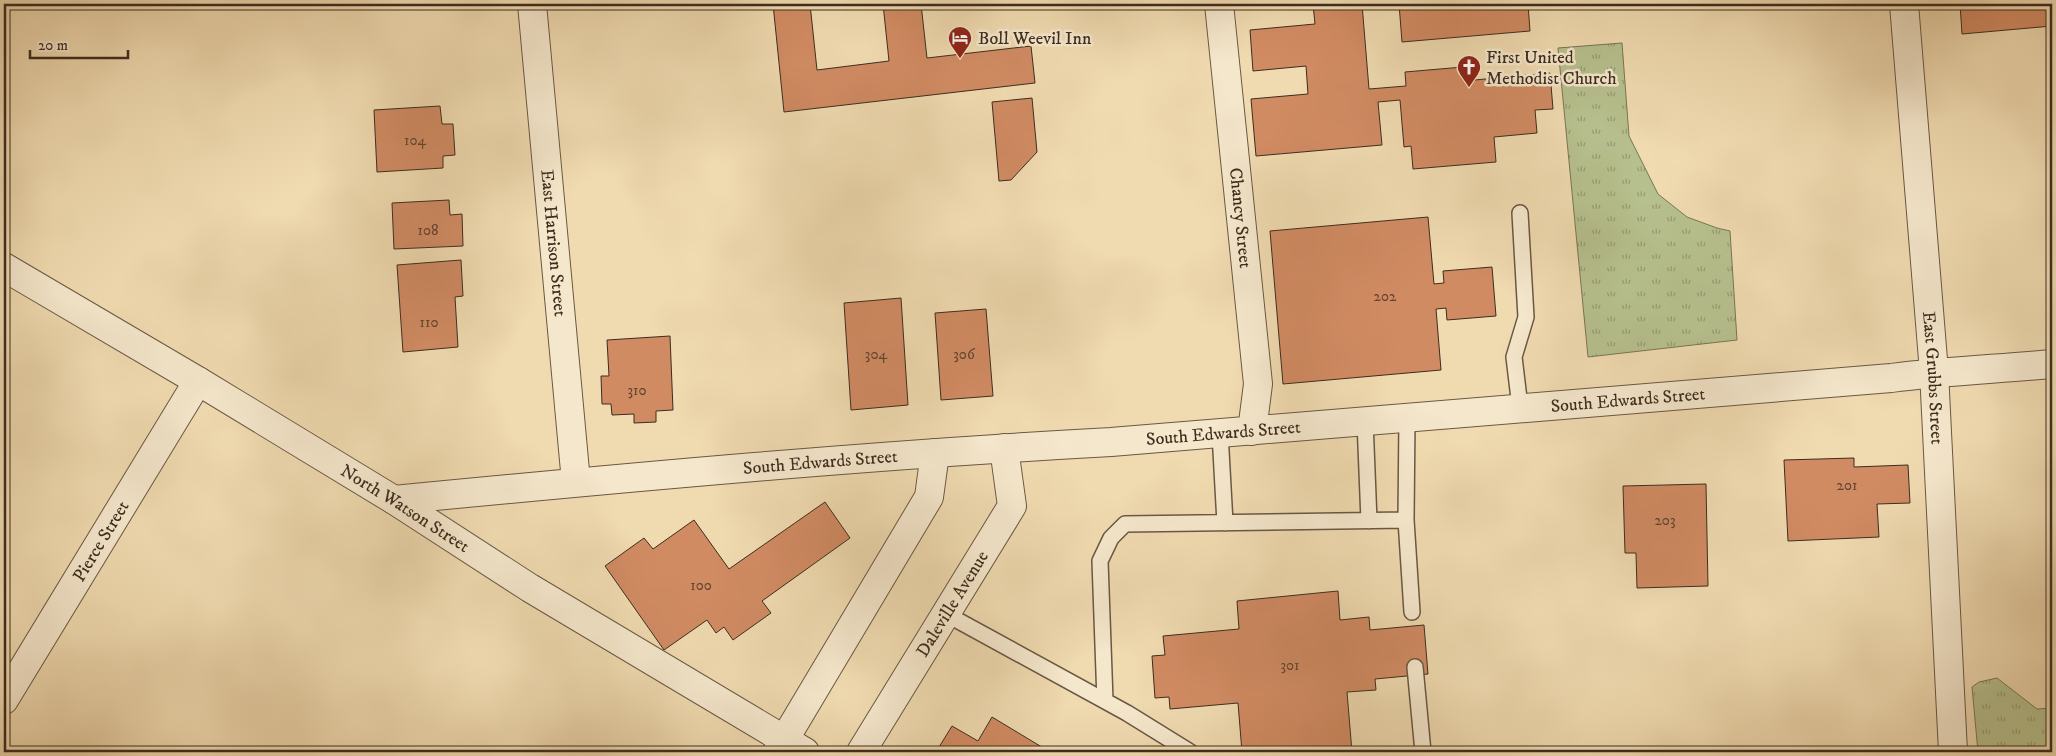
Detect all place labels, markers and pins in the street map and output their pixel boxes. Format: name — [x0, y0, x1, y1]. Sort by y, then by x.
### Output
hotel icon: Boll Weevil Inn — [947, 25, 973, 59]
place label: Boll Weevil Inn — [978, 28, 1092, 50]
place label: First United Methodist Church — [1486, 47, 1617, 90]
church icon: First United Methodist Church — [1456, 54, 1482, 88]

